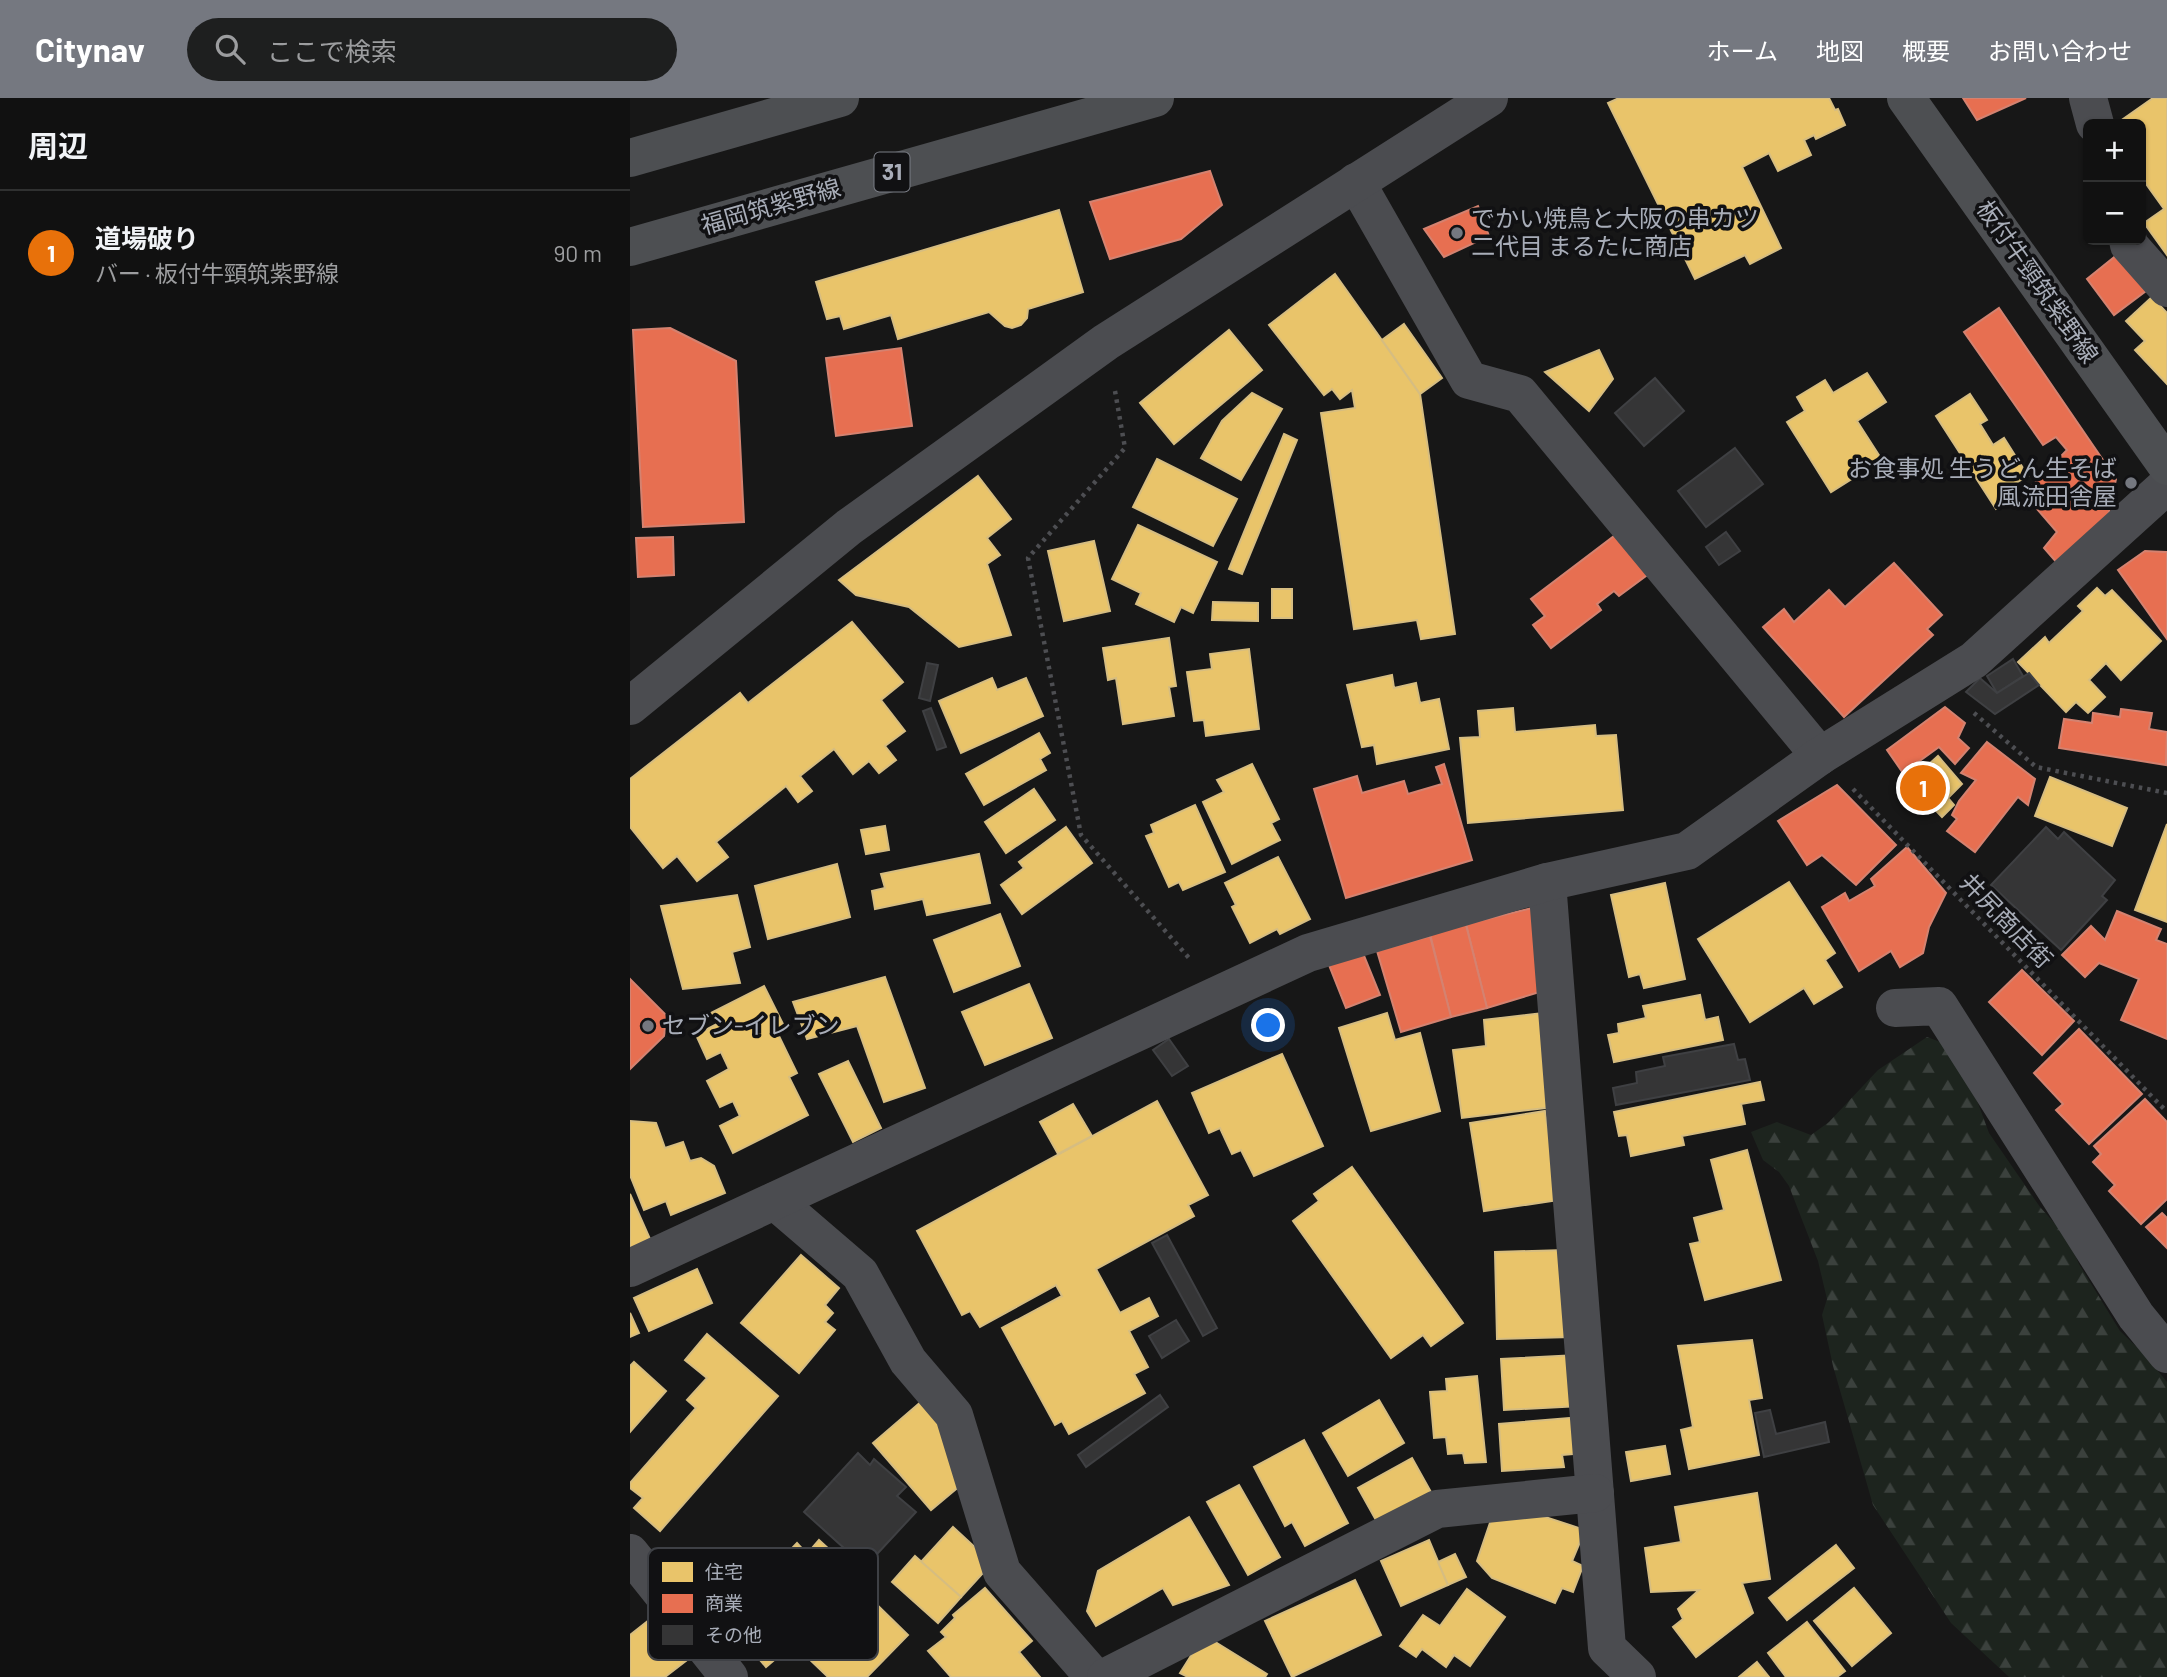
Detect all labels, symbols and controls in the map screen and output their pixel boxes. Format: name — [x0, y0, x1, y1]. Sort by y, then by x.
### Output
search box — [187, 18, 677, 81]
text: Citynav — [35, 29, 145, 69]
icon: search — [211, 30, 249, 68]
text: ここで検索 — [267, 35, 397, 66]
text: ホーム — [1707, 36, 1778, 65]
text: 地図 — [1816, 36, 1864, 65]
text: 概要 — [1902, 36, 1950, 65]
text: お問い合わせ — [1988, 36, 2132, 65]
map controls — [2083, 119, 2146, 245]
button: + — [2083, 119, 2146, 182]
text: 周辺 — [28, 127, 88, 163]
road number: 31 — [874, 152, 910, 192]
street label: 福岡筑紫野線 — [697, 172, 844, 239]
button: − — [2083, 182, 2146, 245]
street label: 板付牛頸筑紫野線 — [1971, 194, 2105, 368]
place label: でかい焼鳥と大阪の串カツ 二代目 まるたに商店 — [1471, 203, 1759, 260]
text: 道場破り — [95, 222, 199, 253]
marker: でかい焼鳥と大阪の串カツ 二代目 まるたに商店 — [1449, 225, 1465, 241]
text: 1 — [47, 239, 55, 267]
text: 90 m — [553, 239, 602, 267]
text: バー · 板付牛頸筑紫野線 — [95, 259, 339, 287]
place label: お食事処 生うどん生そば 風流田舎屋 — [1848, 453, 2117, 510]
marker: お食事処 生うどん生そば 風流田舎屋 — [2123, 475, 2139, 491]
pin: 1 — [1900, 762, 1946, 814]
street label: 井尻商店街 — [1955, 867, 2059, 973]
your location — [1251, 1008, 1285, 1042]
place label: セブン-イレブン — [662, 1010, 839, 1039]
marker: セブン-イレブン — [640, 1018, 656, 1034]
legend — [648, 1548, 878, 1660]
text: 住宅 — [705, 1560, 743, 1583]
text: 商業 — [705, 1591, 743, 1614]
text: その他 — [705, 1623, 762, 1646]

